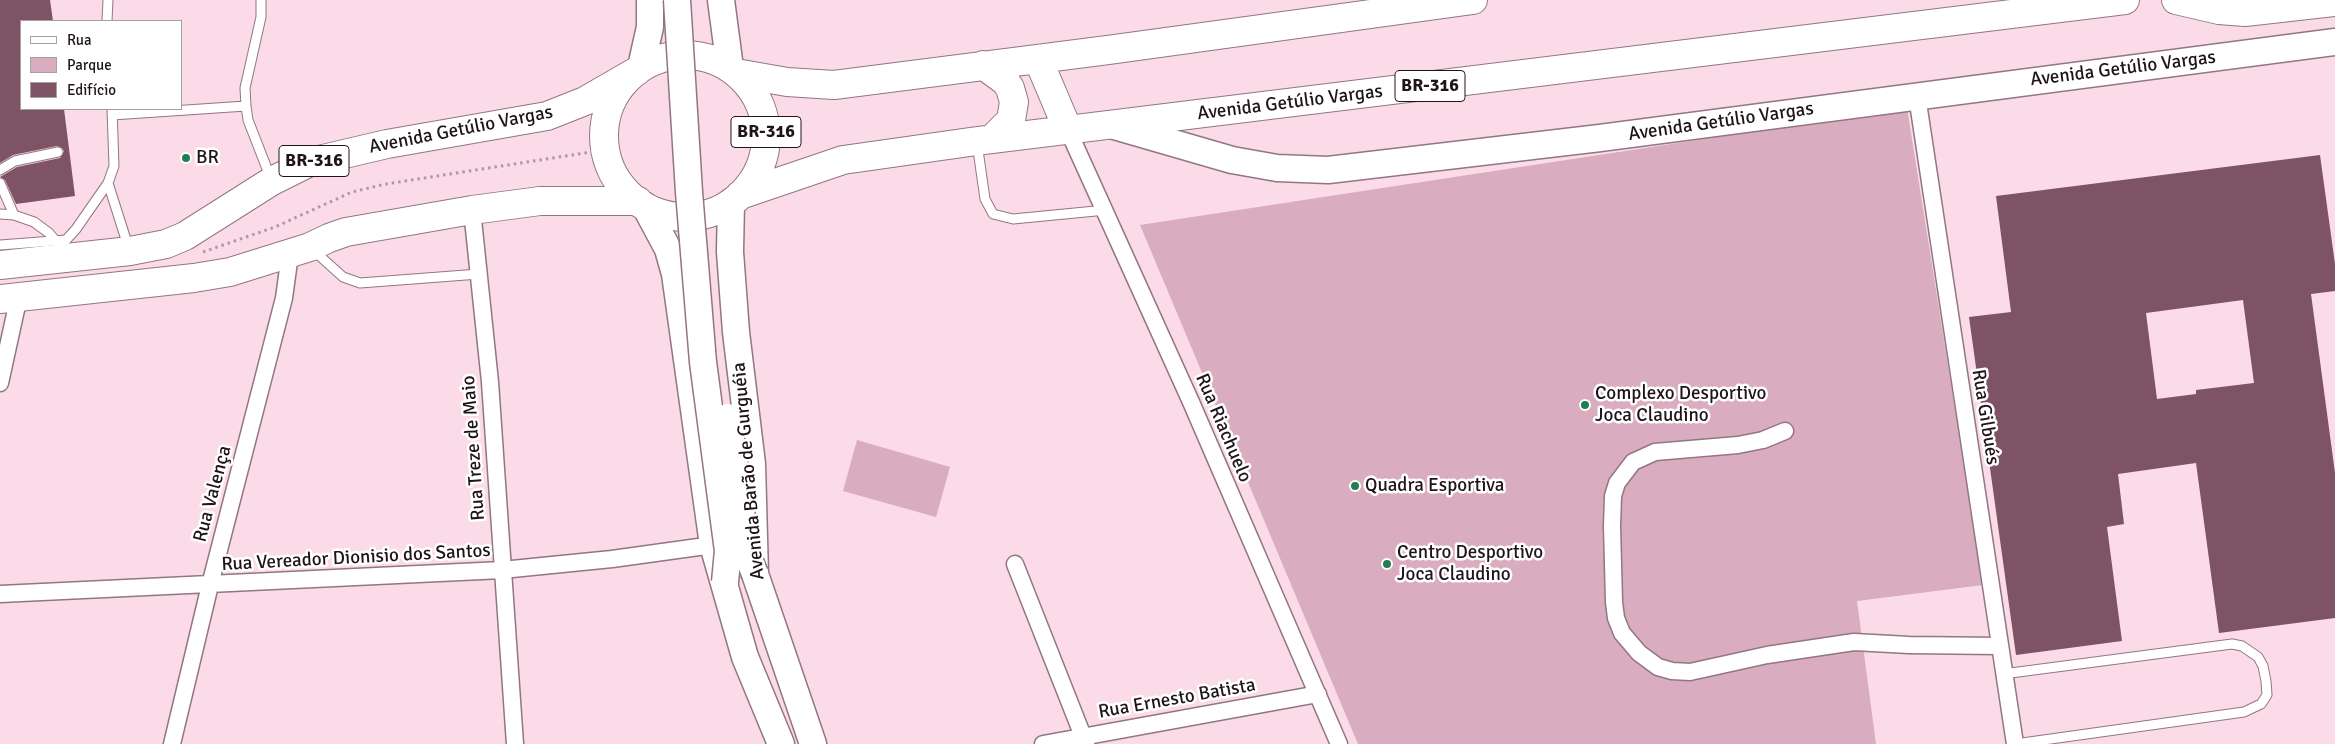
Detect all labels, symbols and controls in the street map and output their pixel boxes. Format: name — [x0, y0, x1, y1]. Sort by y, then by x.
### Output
legend — [20, 20, 182, 110]
text: Rua — [67, 31, 92, 49]
street label: Avenida Getúlio Vargas — [2029, 46, 2217, 92]
text: Parque — [67, 56, 112, 74]
road number: BR-316 — [1395, 70, 1465, 102]
street label: Avenida Getúlio Vargas — [1196, 80, 1384, 126]
text: Edifício — [67, 81, 116, 99]
street label: Avenida Getúlio Vargas — [1627, 98, 1815, 146]
street label: Avenida Getúlio Vargas — [367, 101, 555, 159]
road number: BR-316 — [731, 116, 801, 148]
road number: BR-316 — [279, 146, 349, 177]
place label: BR — [196, 147, 219, 169]
marker: BR — [180, 152, 192, 164]
street label: Avenida Barão de Gurguéia — [728, 361, 770, 581]
street label: Rua Gilbués — [1966, 368, 2004, 466]
street label: Rua Riachuelo — [1190, 370, 1256, 486]
street label: Rua Treze de Maio — [458, 375, 490, 521]
place label: Complexo Desportivo Joca Claudino — [1595, 383, 1766, 427]
marker: Complexo Desportivo Joca Claudino — [1579, 399, 1591, 411]
street label: Rua Valença — [189, 443, 237, 545]
place label: Quadra Esportiva — [1365, 475, 1504, 497]
marker: Quadra Esportiva — [1349, 480, 1361, 492]
street label: Rua Vereador Dionisio dos Santos — [221, 540, 491, 576]
place label: Centro Desportivo Joca Claudino — [1397, 542, 1543, 586]
marker: Centro Desportivo Joca Claudino — [1381, 558, 1393, 570]
street label: Rua Ernesto Batista — [1097, 674, 1257, 724]

